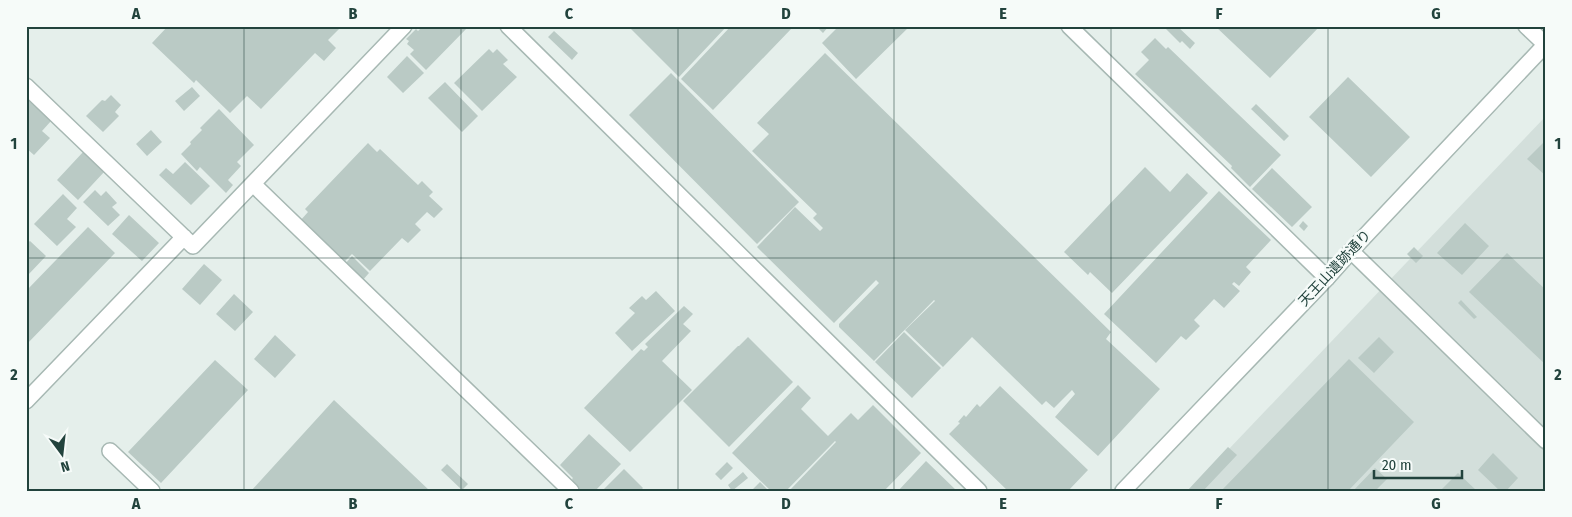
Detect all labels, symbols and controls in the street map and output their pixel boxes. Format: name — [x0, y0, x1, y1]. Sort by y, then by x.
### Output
text: A — [131, 4, 141, 23]
text: B — [349, 4, 358, 23]
text: C — [565, 4, 574, 23]
text: D — [781, 4, 791, 23]
text: E — [999, 4, 1007, 23]
text: F — [1215, 4, 1223, 23]
text: G — [1431, 4, 1441, 23]
text: 1 — [11, 134, 17, 153]
text: 1 — [1555, 134, 1561, 153]
street label: 天王山遺跡通り — [1295, 226, 1375, 310]
text: 2 — [9, 365, 18, 384]
text: 2 — [1553, 365, 1562, 384]
north arrow — [38, 430, 88, 480]
scale bar — [1374, 447, 1462, 479]
text: 20 m — [1382, 456, 1412, 474]
text: N — [59, 457, 71, 475]
text: A — [131, 494, 141, 513]
text: B — [349, 494, 358, 513]
text: C — [565, 494, 574, 513]
text: D — [781, 494, 791, 513]
text: E — [999, 494, 1007, 513]
text: F — [1215, 494, 1223, 513]
text: G — [1431, 494, 1441, 513]

